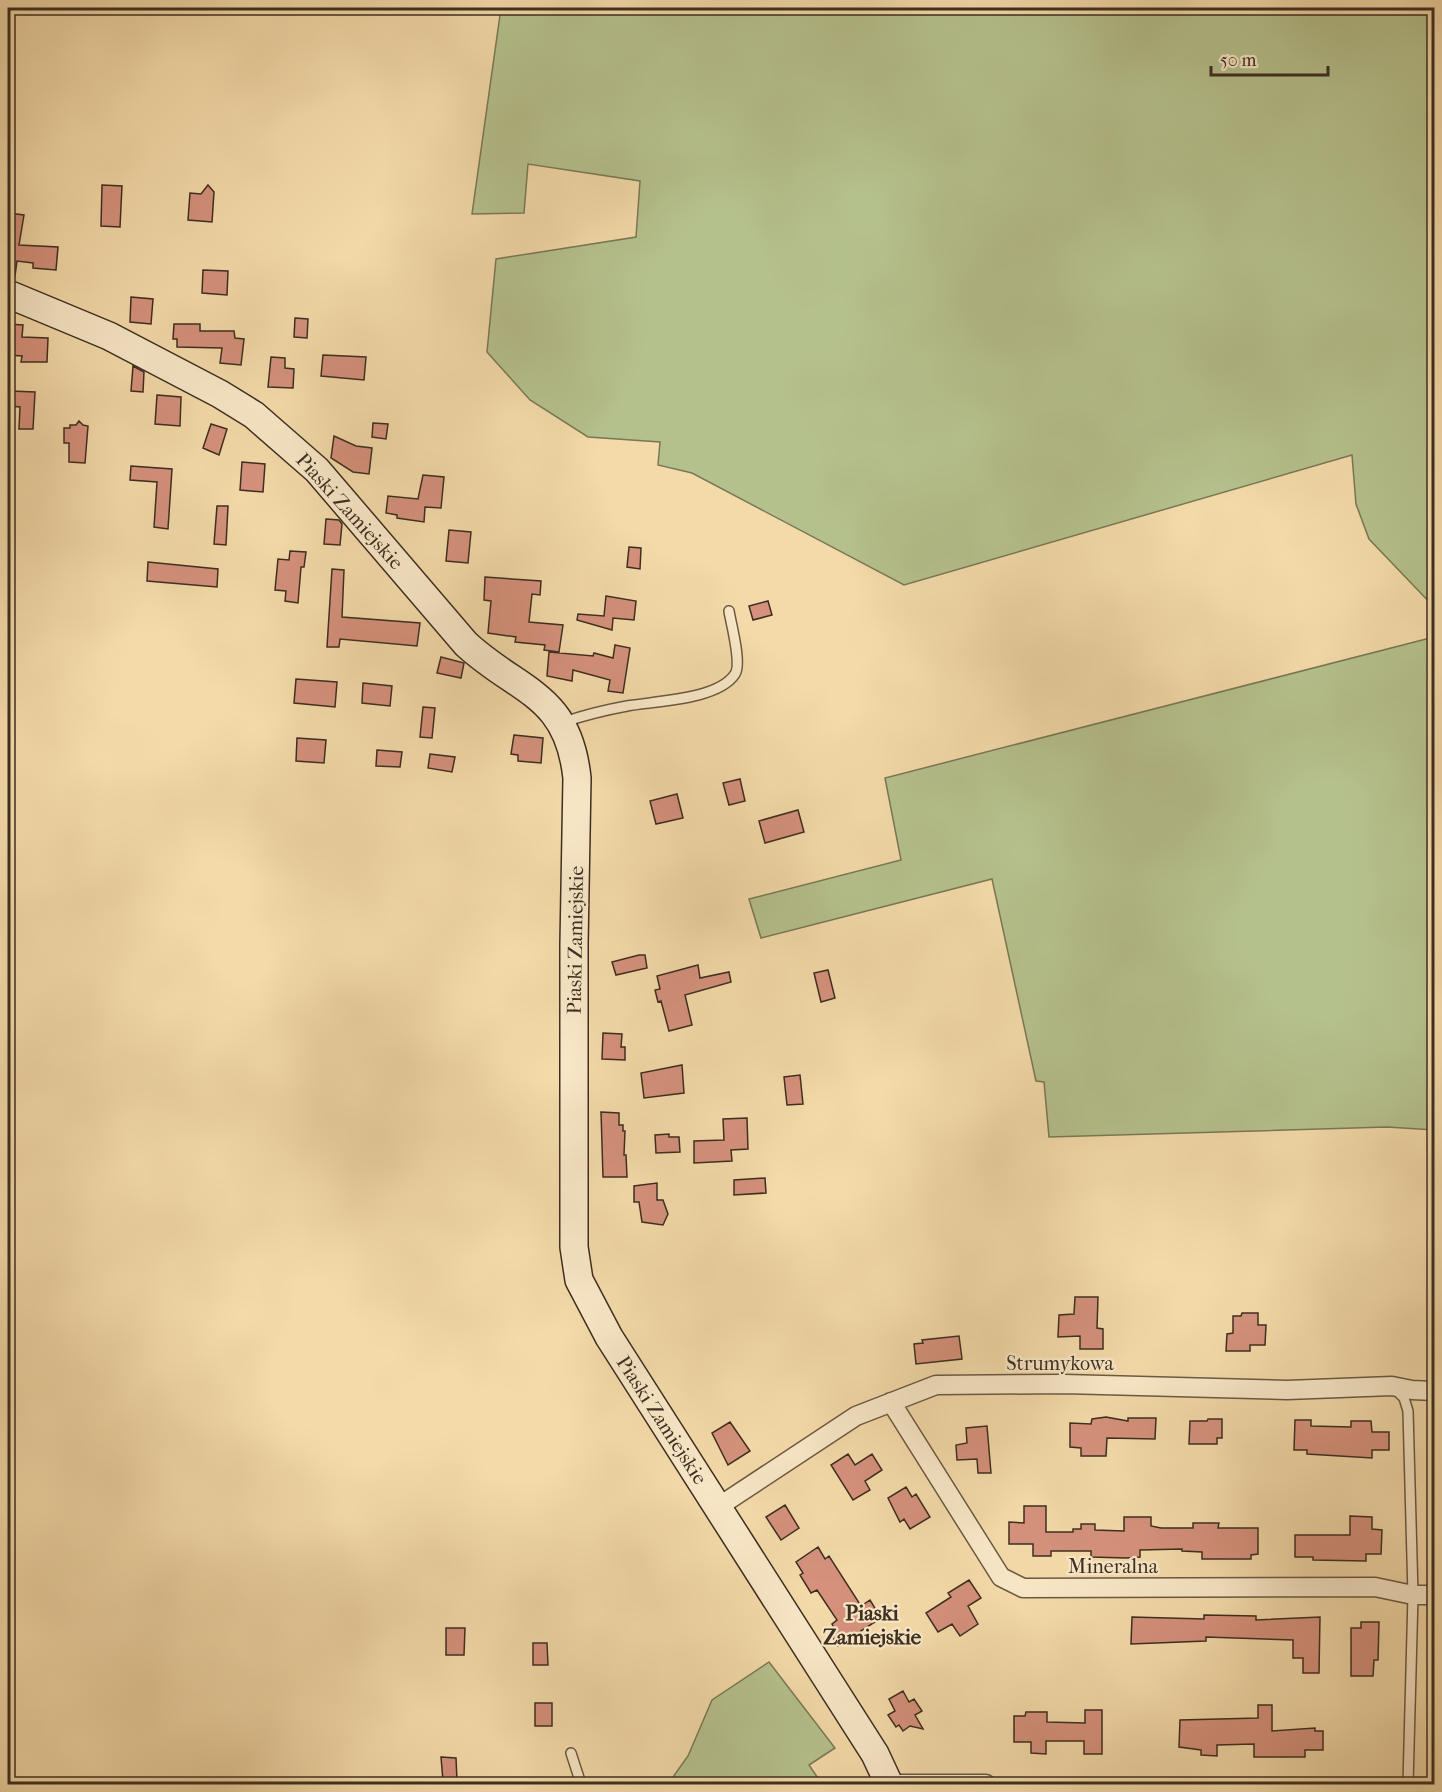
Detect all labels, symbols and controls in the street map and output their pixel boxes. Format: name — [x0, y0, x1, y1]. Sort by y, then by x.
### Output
scale bar — [1211, 39, 1328, 77]
text: 50 m — [1220, 50, 1257, 71]
street label: Piaski Zamiejskie — [291, 448, 408, 574]
street label: Piaski Zamiejskie — [563, 865, 588, 1015]
street label: Piaski Zamiejskie — [611, 1352, 712, 1489]
street label: Strumykowa — [1006, 1352, 1114, 1375]
street label: Mineralna — [1068, 1555, 1159, 1578]
district label: Piaski Zamiejskie — [823, 1601, 922, 1649]

